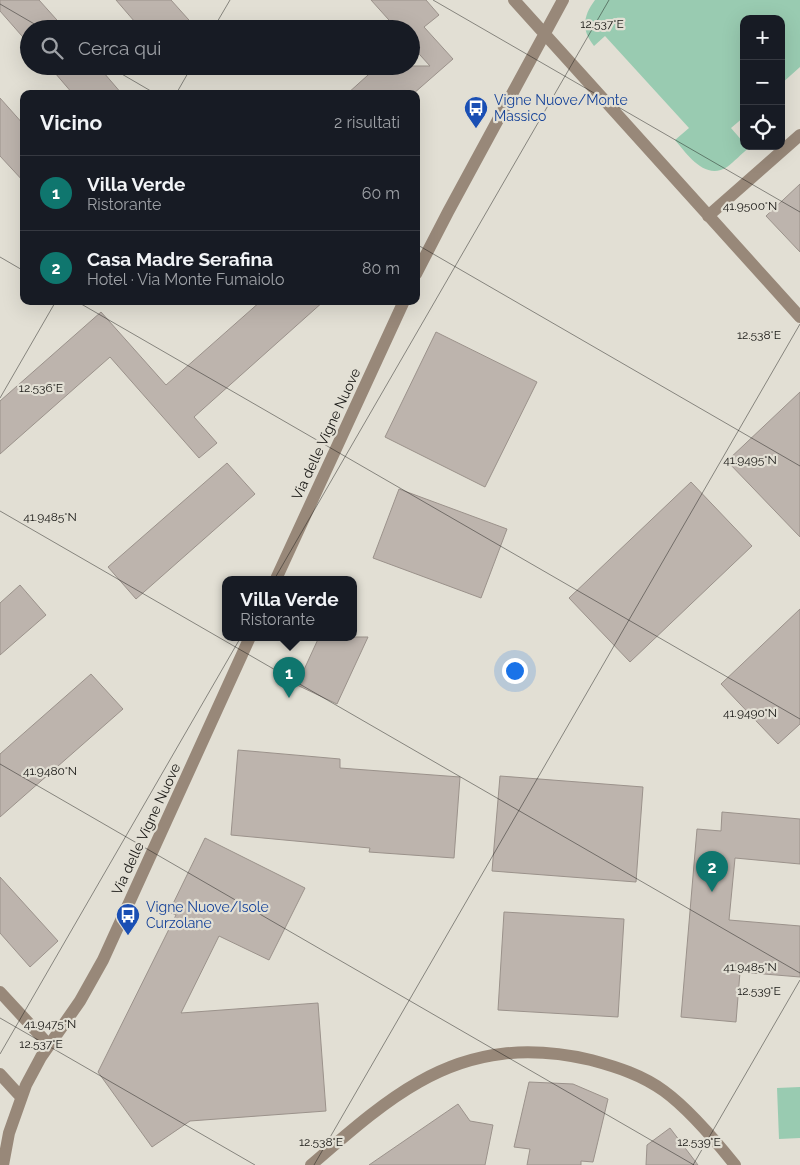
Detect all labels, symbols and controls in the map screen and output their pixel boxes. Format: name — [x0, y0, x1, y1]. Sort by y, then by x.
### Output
map controls — [740, 15, 785, 150]
button: + — [740, 15, 785, 60]
text: 12.537°E — [580, 17, 624, 31]
search box — [20, 20, 420, 75]
icon: search — [38, 34, 66, 62]
text: Cerca qui — [78, 37, 161, 59]
button: − — [740, 60, 785, 105]
place label: Vigne Nuove/Monte Massico — [494, 92, 628, 124]
bus stop icon: Vigne Nuove/Monte Massico — [463, 95, 489, 129]
button: locate — [740, 105, 785, 150]
text: Vicino — [40, 110, 102, 135]
text: 2 risultati — [334, 113, 400, 132]
text: Villa Verde — [87, 173, 185, 195]
text: 1 — [52, 184, 60, 203]
text: 60 m — [362, 184, 400, 203]
text: Ristorante — [87, 195, 162, 214]
text: 41.9500°N — [723, 199, 777, 213]
text: Casa Madre Serafina — [87, 248, 273, 270]
text: 2 — [51, 259, 61, 278]
text: 80 m — [362, 259, 400, 278]
text: Hotel · Via Monte Fumaiolo — [87, 270, 284, 289]
text: 12.538°E — [737, 328, 781, 342]
street label: Via delle Vigne Nuove — [288, 366, 364, 502]
text: 12.536°E — [19, 381, 63, 395]
text: 41.9495°N — [723, 453, 777, 467]
text: 41.9485°N — [23, 510, 77, 524]
popup — [222, 576, 357, 641]
text: Villa Verde — [240, 588, 339, 610]
text: Ristorante — [240, 610, 315, 629]
pin: 1 — [273, 657, 305, 698]
your location — [502, 658, 528, 684]
text: 41.9490°N — [723, 706, 777, 720]
street label: Via delle Vigne Nuove — [108, 761, 184, 897]
text: 41.9480°N — [23, 764, 77, 778]
pin: 2 — [696, 851, 728, 892]
place label: Vigne Nuove/Isole Curzolane — [146, 899, 269, 931]
bus stop icon: Vigne Nuove/Isole Curzolane — [115, 902, 141, 936]
text: 41.9485°N — [723, 960, 777, 974]
text: 12.539°E — [737, 984, 781, 998]
text: 41.9475°N — [24, 1017, 76, 1031]
text: 12.537°E — [19, 1037, 63, 1051]
text: 12.538°E — [299, 1135, 343, 1149]
text: 12.539°E — [677, 1135, 721, 1149]

